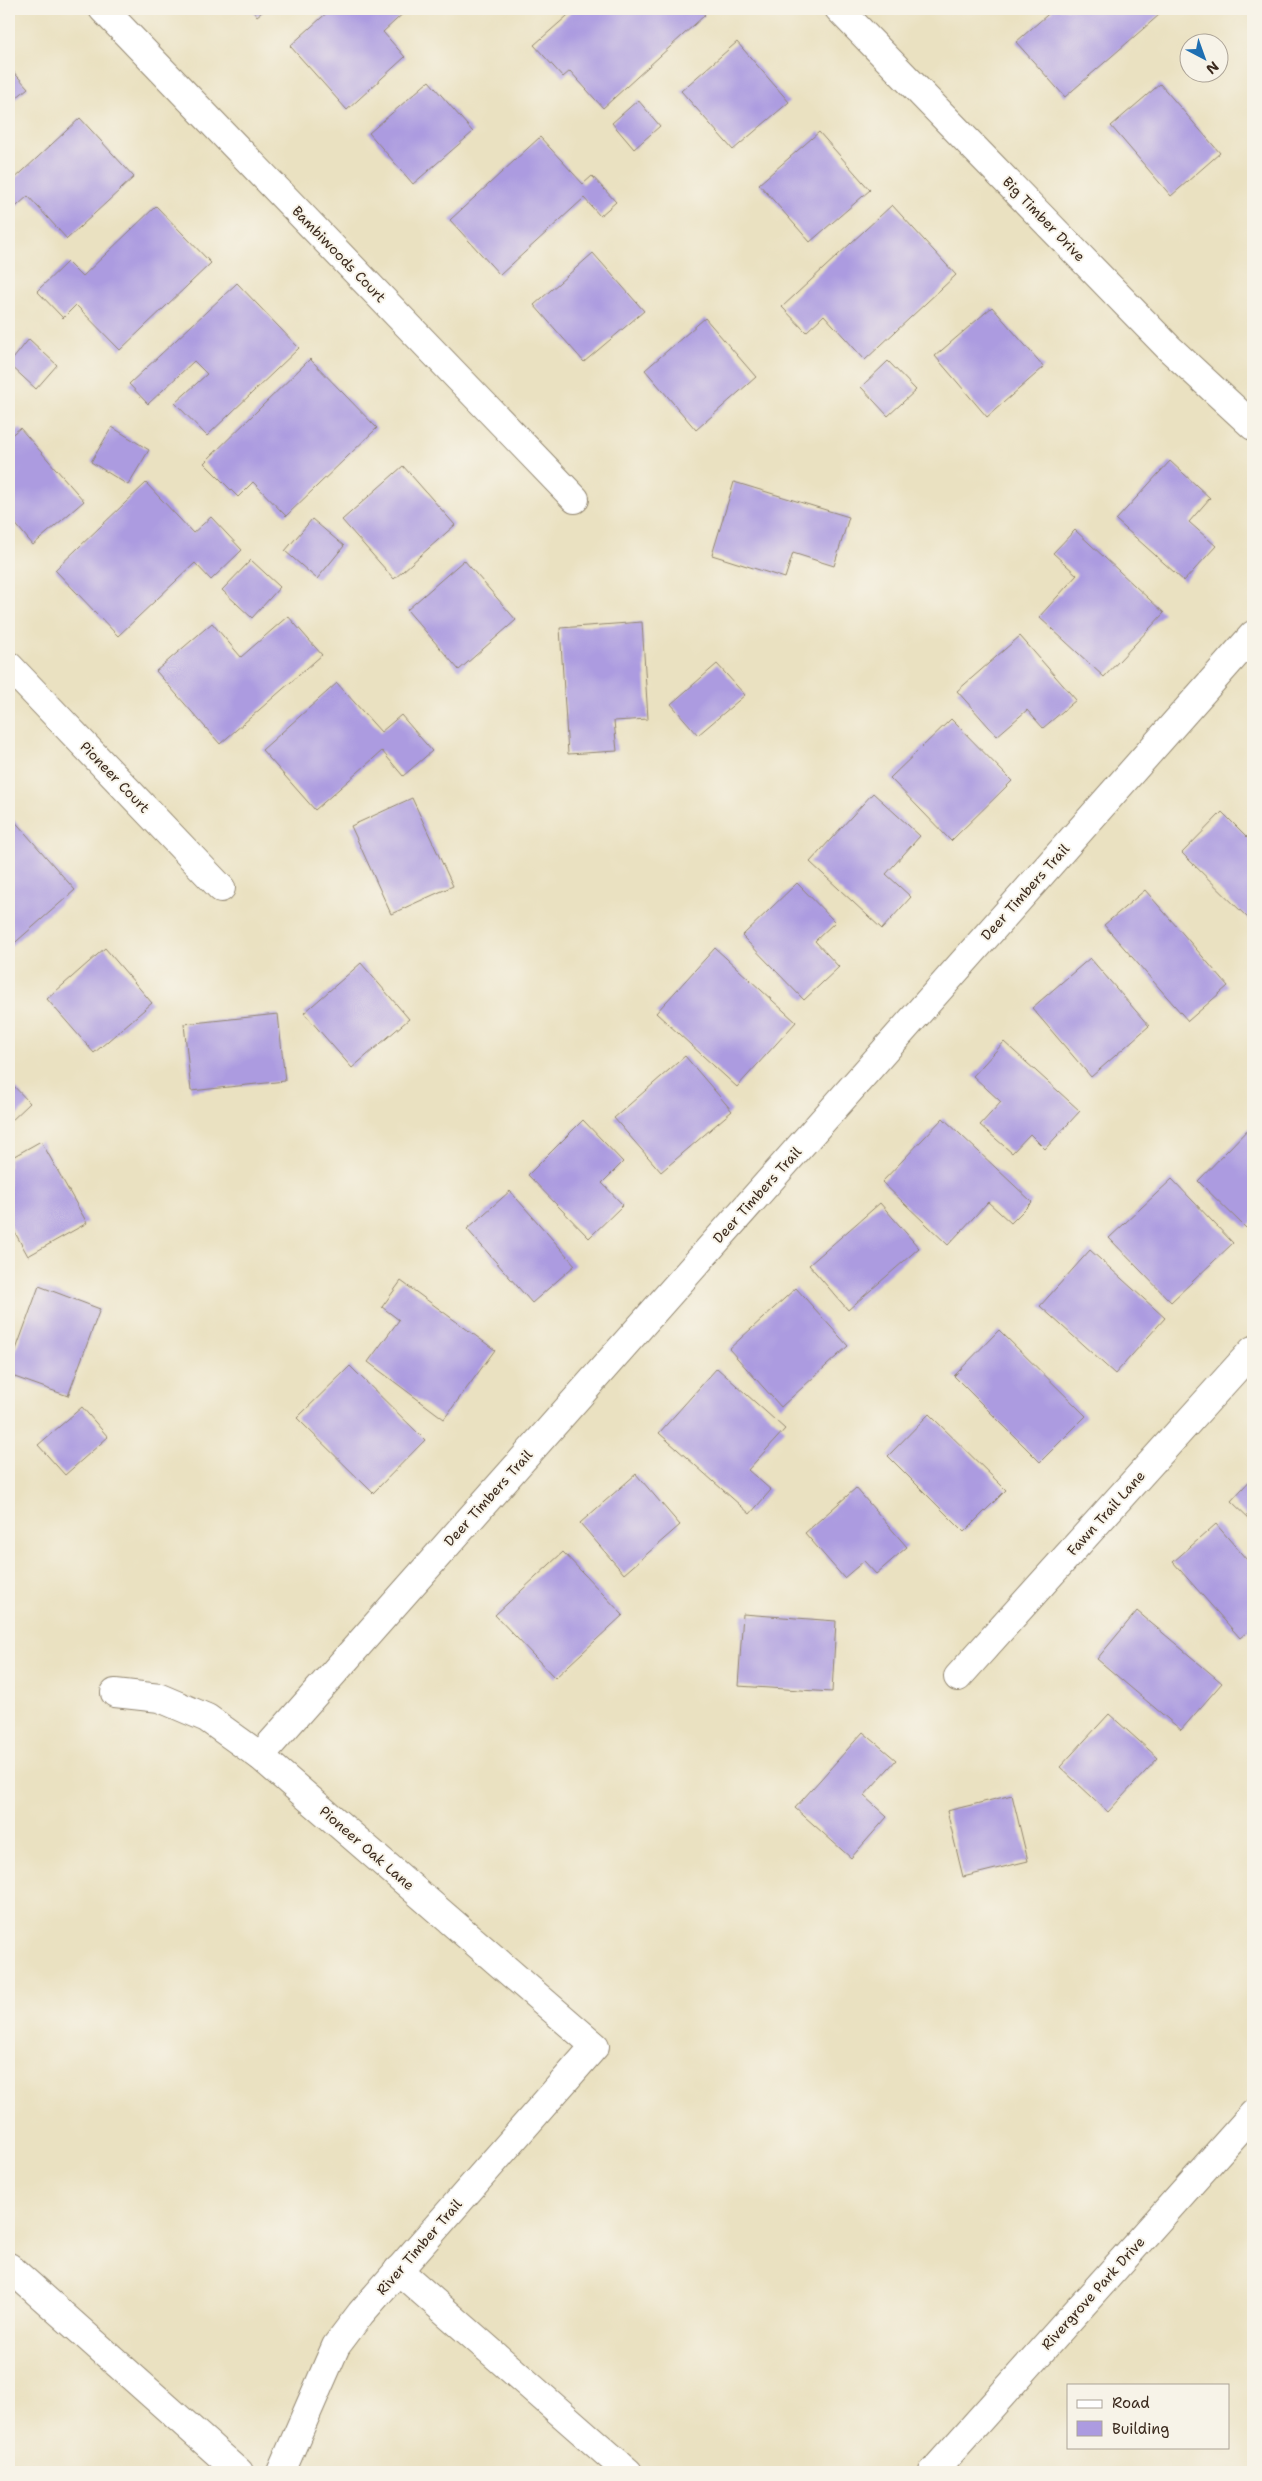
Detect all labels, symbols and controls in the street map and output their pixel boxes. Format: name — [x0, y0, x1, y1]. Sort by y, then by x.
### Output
north arrow — [1180, 32, 1230, 82]
text: N — [1202, 57, 1223, 78]
street label: Big Timber Drive — [999, 173, 1089, 265]
street label: Bambiwoods Court — [288, 202, 390, 306]
street label: Pioneer Court — [76, 737, 154, 817]
street label: Deer Timbers Trail — [977, 839, 1074, 944]
street label: Deer Timbers Trail — [709, 1142, 806, 1247]
street label: Deer Timbers Trail — [440, 1445, 537, 1550]
street label: Fawn Trail Lane — [1063, 1467, 1149, 1559]
street label: Pioneer Oak Lane — [316, 1802, 418, 1894]
street label: River Timber Trail — [372, 2195, 466, 2299]
street label: Rivergrove Park Drive — [1037, 2233, 1149, 2353]
legend — [1067, 2384, 1230, 2448]
text: Road — [1112, 2393, 1150, 2413]
text: Building — [1112, 2419, 1169, 2439]

